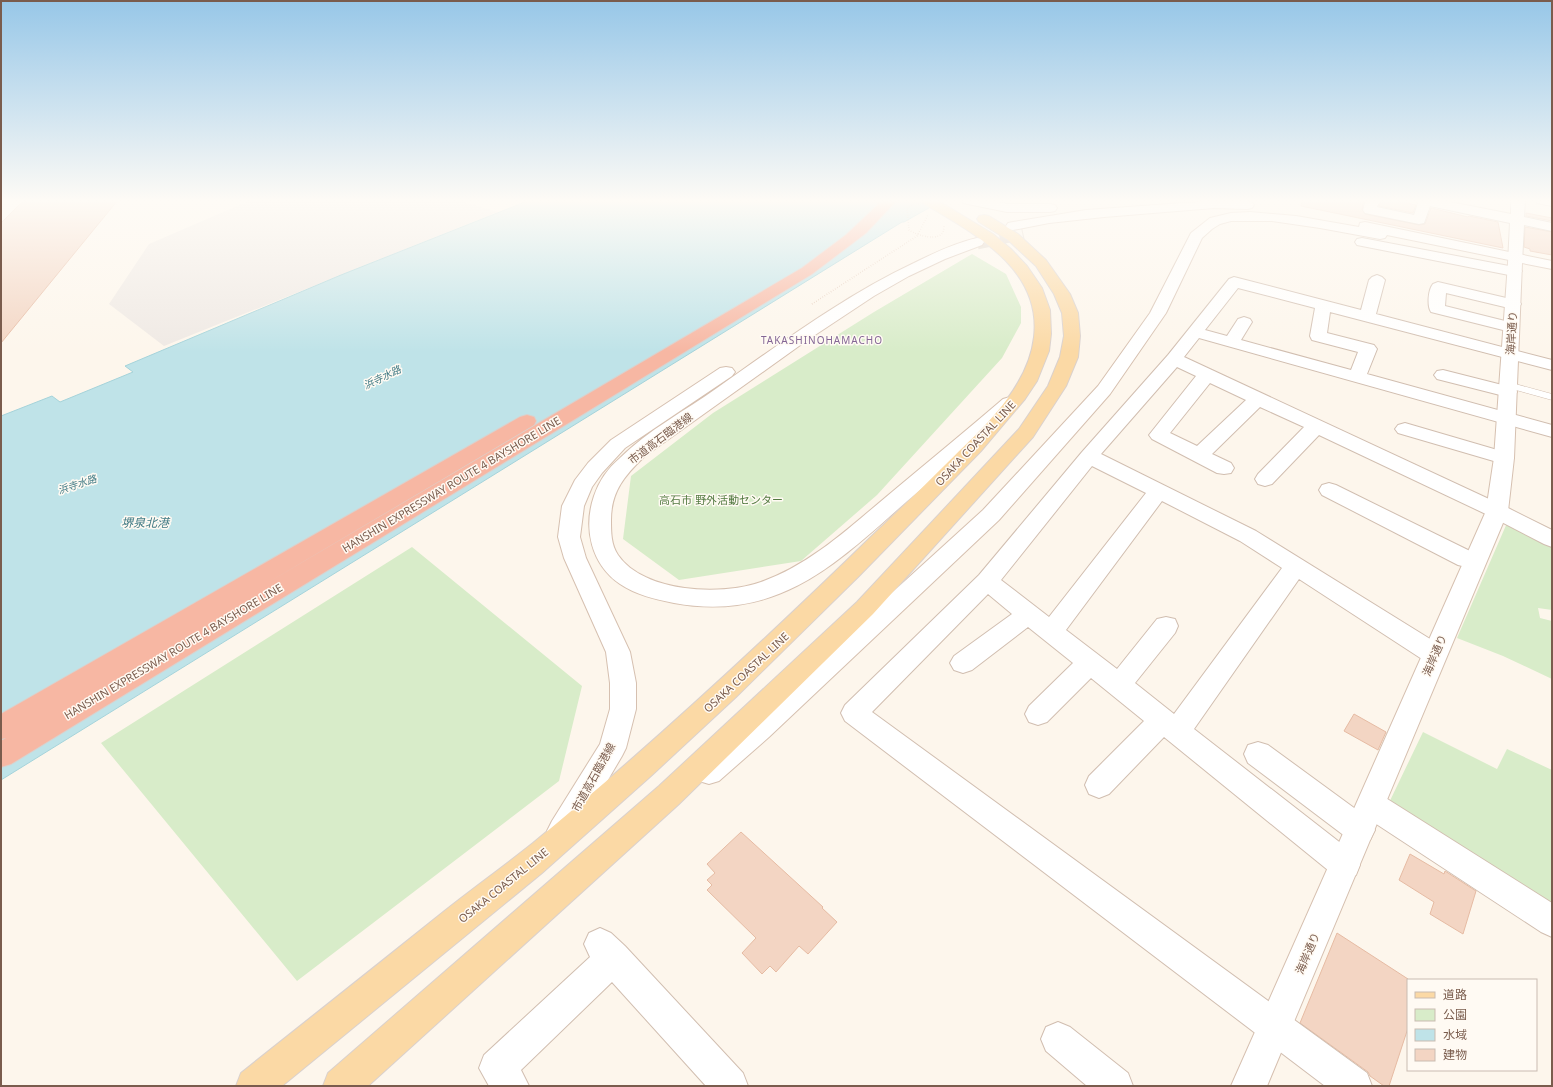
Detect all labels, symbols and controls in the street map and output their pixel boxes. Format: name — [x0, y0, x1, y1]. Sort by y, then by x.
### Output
street label: 海岸通り — [1502, 311, 1520, 355]
district label: TAKASHINOHAMACHO — [761, 333, 883, 347]
water label: 浜寺水路 — [361, 362, 404, 392]
street label: OSAKA COASTAL LINE — [931, 397, 1019, 489]
street label: 市道高石臨港線 — [625, 409, 695, 467]
street label: HANSHIN EXPRESSWAY ROUTE 4 BAYSHORE LINE — [339, 413, 563, 555]
water label: 浜寺水路 — [56, 471, 99, 497]
park label: 高石市 野外活動センター — [659, 492, 783, 507]
water label: 堺泉北港 — [121, 514, 171, 531]
street label: HANSHIN EXPRESSWAY ROUTE 4 BAYSHORE LINE — [61, 580, 285, 722]
street label: OSAKA COASTAL LINE — [700, 628, 792, 716]
street label: 海岸通り — [1419, 632, 1449, 678]
street label: 市道高石臨港線 — [568, 740, 618, 814]
street label: OSAKA COASTAL LINE — [455, 844, 551, 926]
street label: 海岸通り — [1292, 930, 1322, 976]
legend — [1407, 979, 1537, 1071]
text: 道路 — [1443, 986, 1467, 1003]
text: 公園 — [1443, 1006, 1467, 1023]
text: 水域 — [1443, 1026, 1467, 1043]
text: 建物 — [1443, 1046, 1467, 1063]

